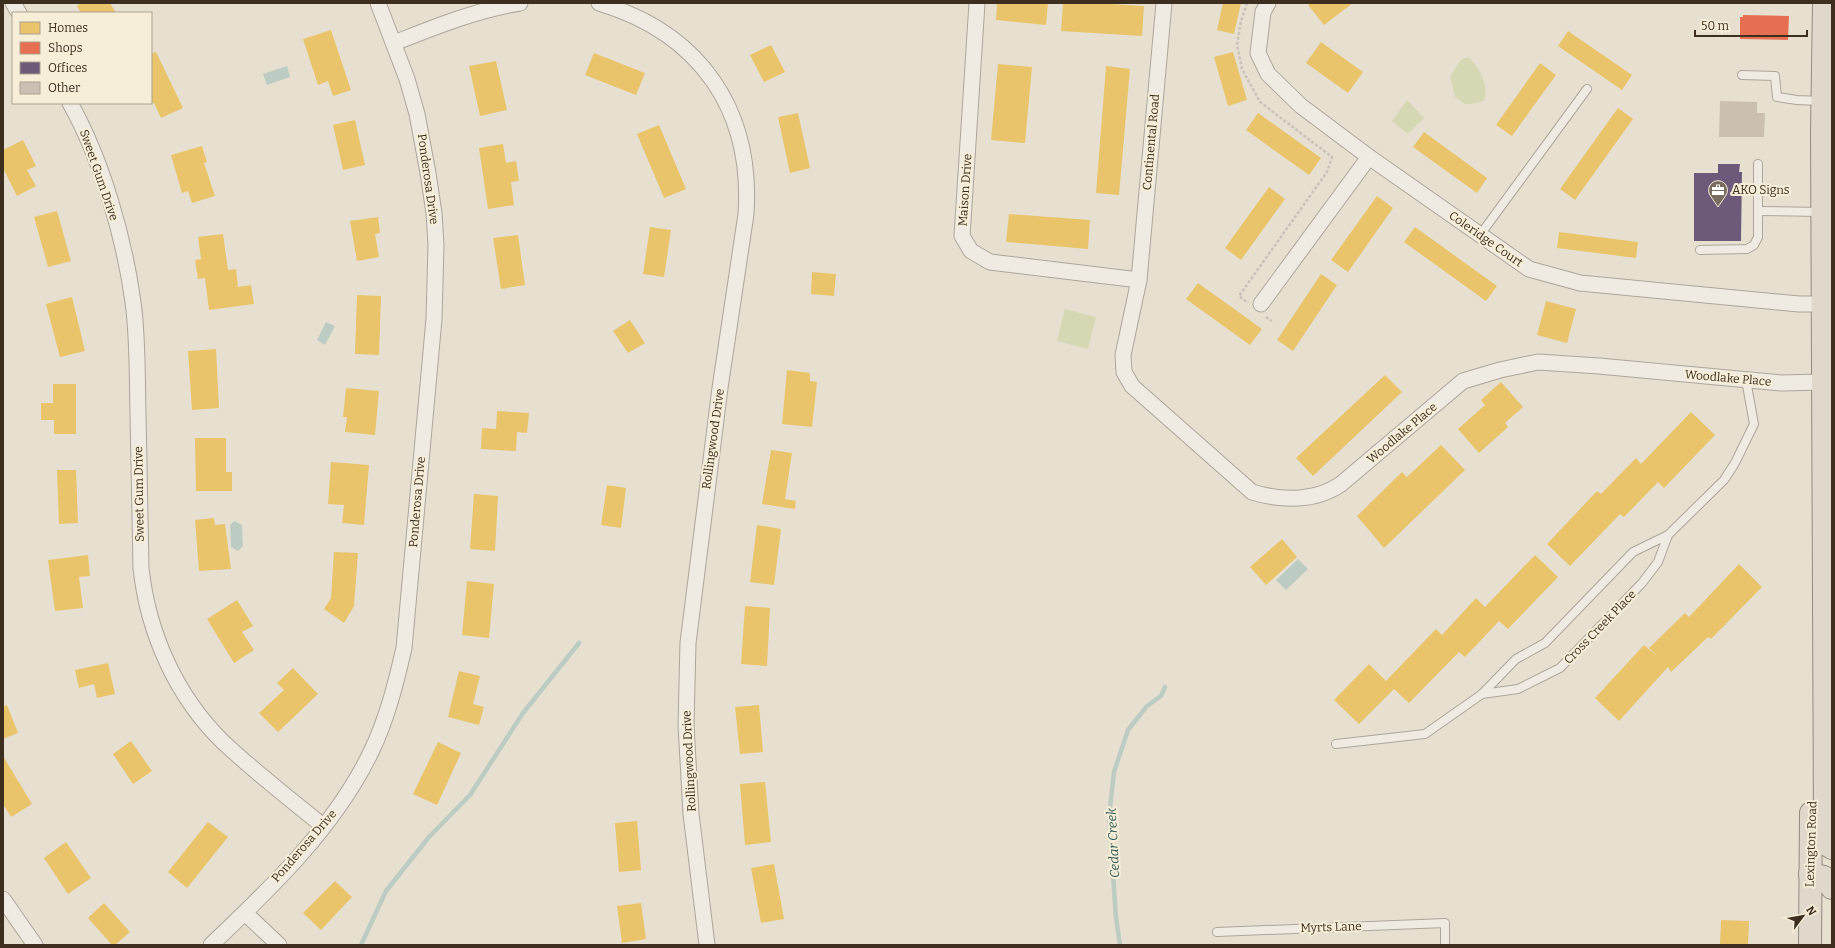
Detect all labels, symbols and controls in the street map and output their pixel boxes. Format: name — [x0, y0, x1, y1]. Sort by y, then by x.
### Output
legend — [12, 12, 152, 104]
scale bar — [1695, 12, 1807, 38]
text: 50 m — [1701, 19, 1730, 33]
text: Homes — [48, 21, 88, 35]
text: Shops — [48, 41, 83, 55]
text: Offices — [48, 61, 87, 75]
text: Other — [48, 81, 81, 95]
street label: Continental Road — [1140, 93, 1162, 191]
street label: Sweet Gum Drive — [77, 128, 121, 222]
street label: Ponderosa Drive — [415, 133, 441, 225]
street label: Maison Drive — [955, 153, 975, 227]
office icon: AKO Signs — [1707, 179, 1729, 207]
place label: AKO Signs — [1732, 183, 1790, 197]
street label: Coleridge Court — [1446, 208, 1526, 270]
street label: Woodlake Place — [1684, 367, 1772, 389]
street label: Rollingwood Drive — [699, 388, 727, 490]
street label: Woodlake Place — [1364, 400, 1440, 466]
street label: Sweet Gum Drive — [131, 446, 147, 542]
street label: Ponderosa Drive — [406, 456, 428, 548]
street label: Cross Creek Place — [1561, 587, 1639, 667]
street label: Rollingwood Drive — [679, 710, 699, 812]
street label: Lexington Road — [1803, 801, 1819, 887]
street label: Ponderosa Drive — [269, 807, 339, 885]
water label: Cedar Creek — [1104, 807, 1122, 878]
north arrow — [1783, 896, 1823, 936]
text: N — [1803, 904, 1819, 918]
street label: Myrts Lane — [1300, 919, 1362, 935]

